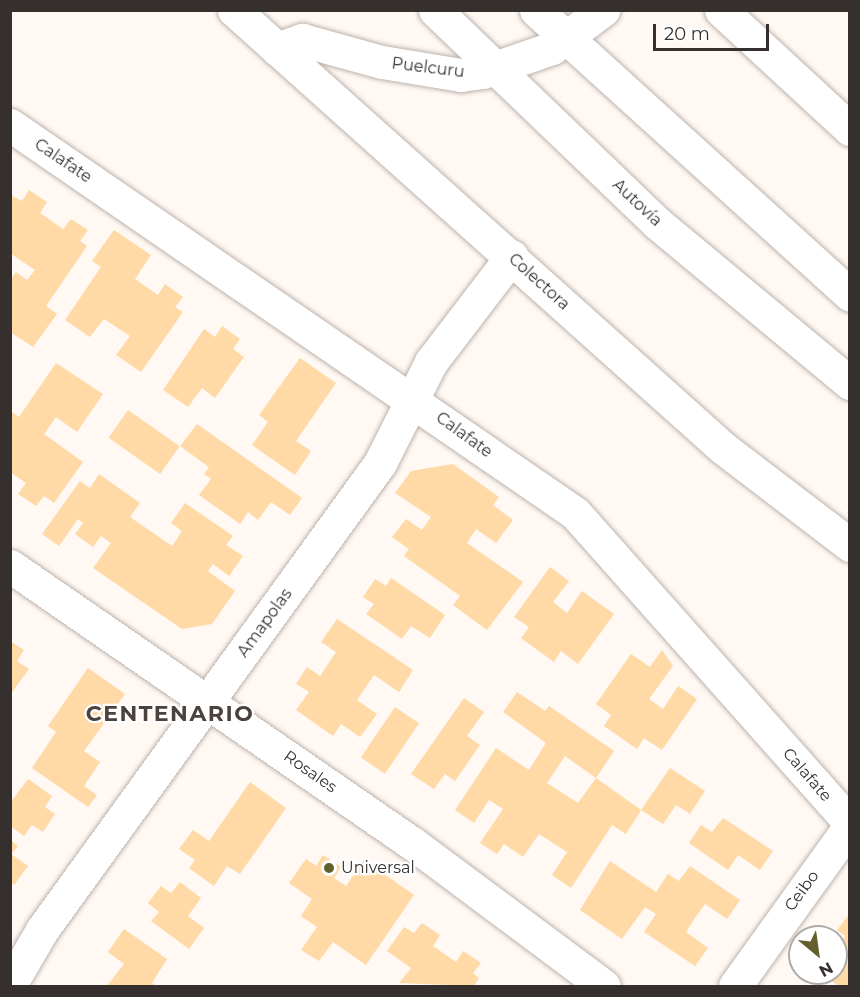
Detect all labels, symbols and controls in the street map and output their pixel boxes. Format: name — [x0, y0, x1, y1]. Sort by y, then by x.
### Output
scale bar — [656, 12, 772, 50]
text: 20 m — [664, 23, 710, 45]
street label: Puelcuru — [391, 54, 465, 82]
street label: Calafate — [31, 135, 95, 187]
street label: Autovía — [608, 175, 666, 231]
street label: Colectora — [505, 250, 573, 314]
street label: Calafate — [432, 408, 496, 462]
street label: Amapolas — [234, 585, 296, 661]
district label: CENTENARIO — [86, 701, 254, 727]
street label: Calafate — [778, 744, 836, 806]
street label: Rosales — [280, 747, 340, 797]
place label: Universal — [341, 858, 415, 878]
marker: Universal — [322, 861, 336, 875]
street label: Ceibo — [781, 867, 823, 915]
north arrow — [788, 925, 848, 985]
text: N — [816, 958, 836, 981]

